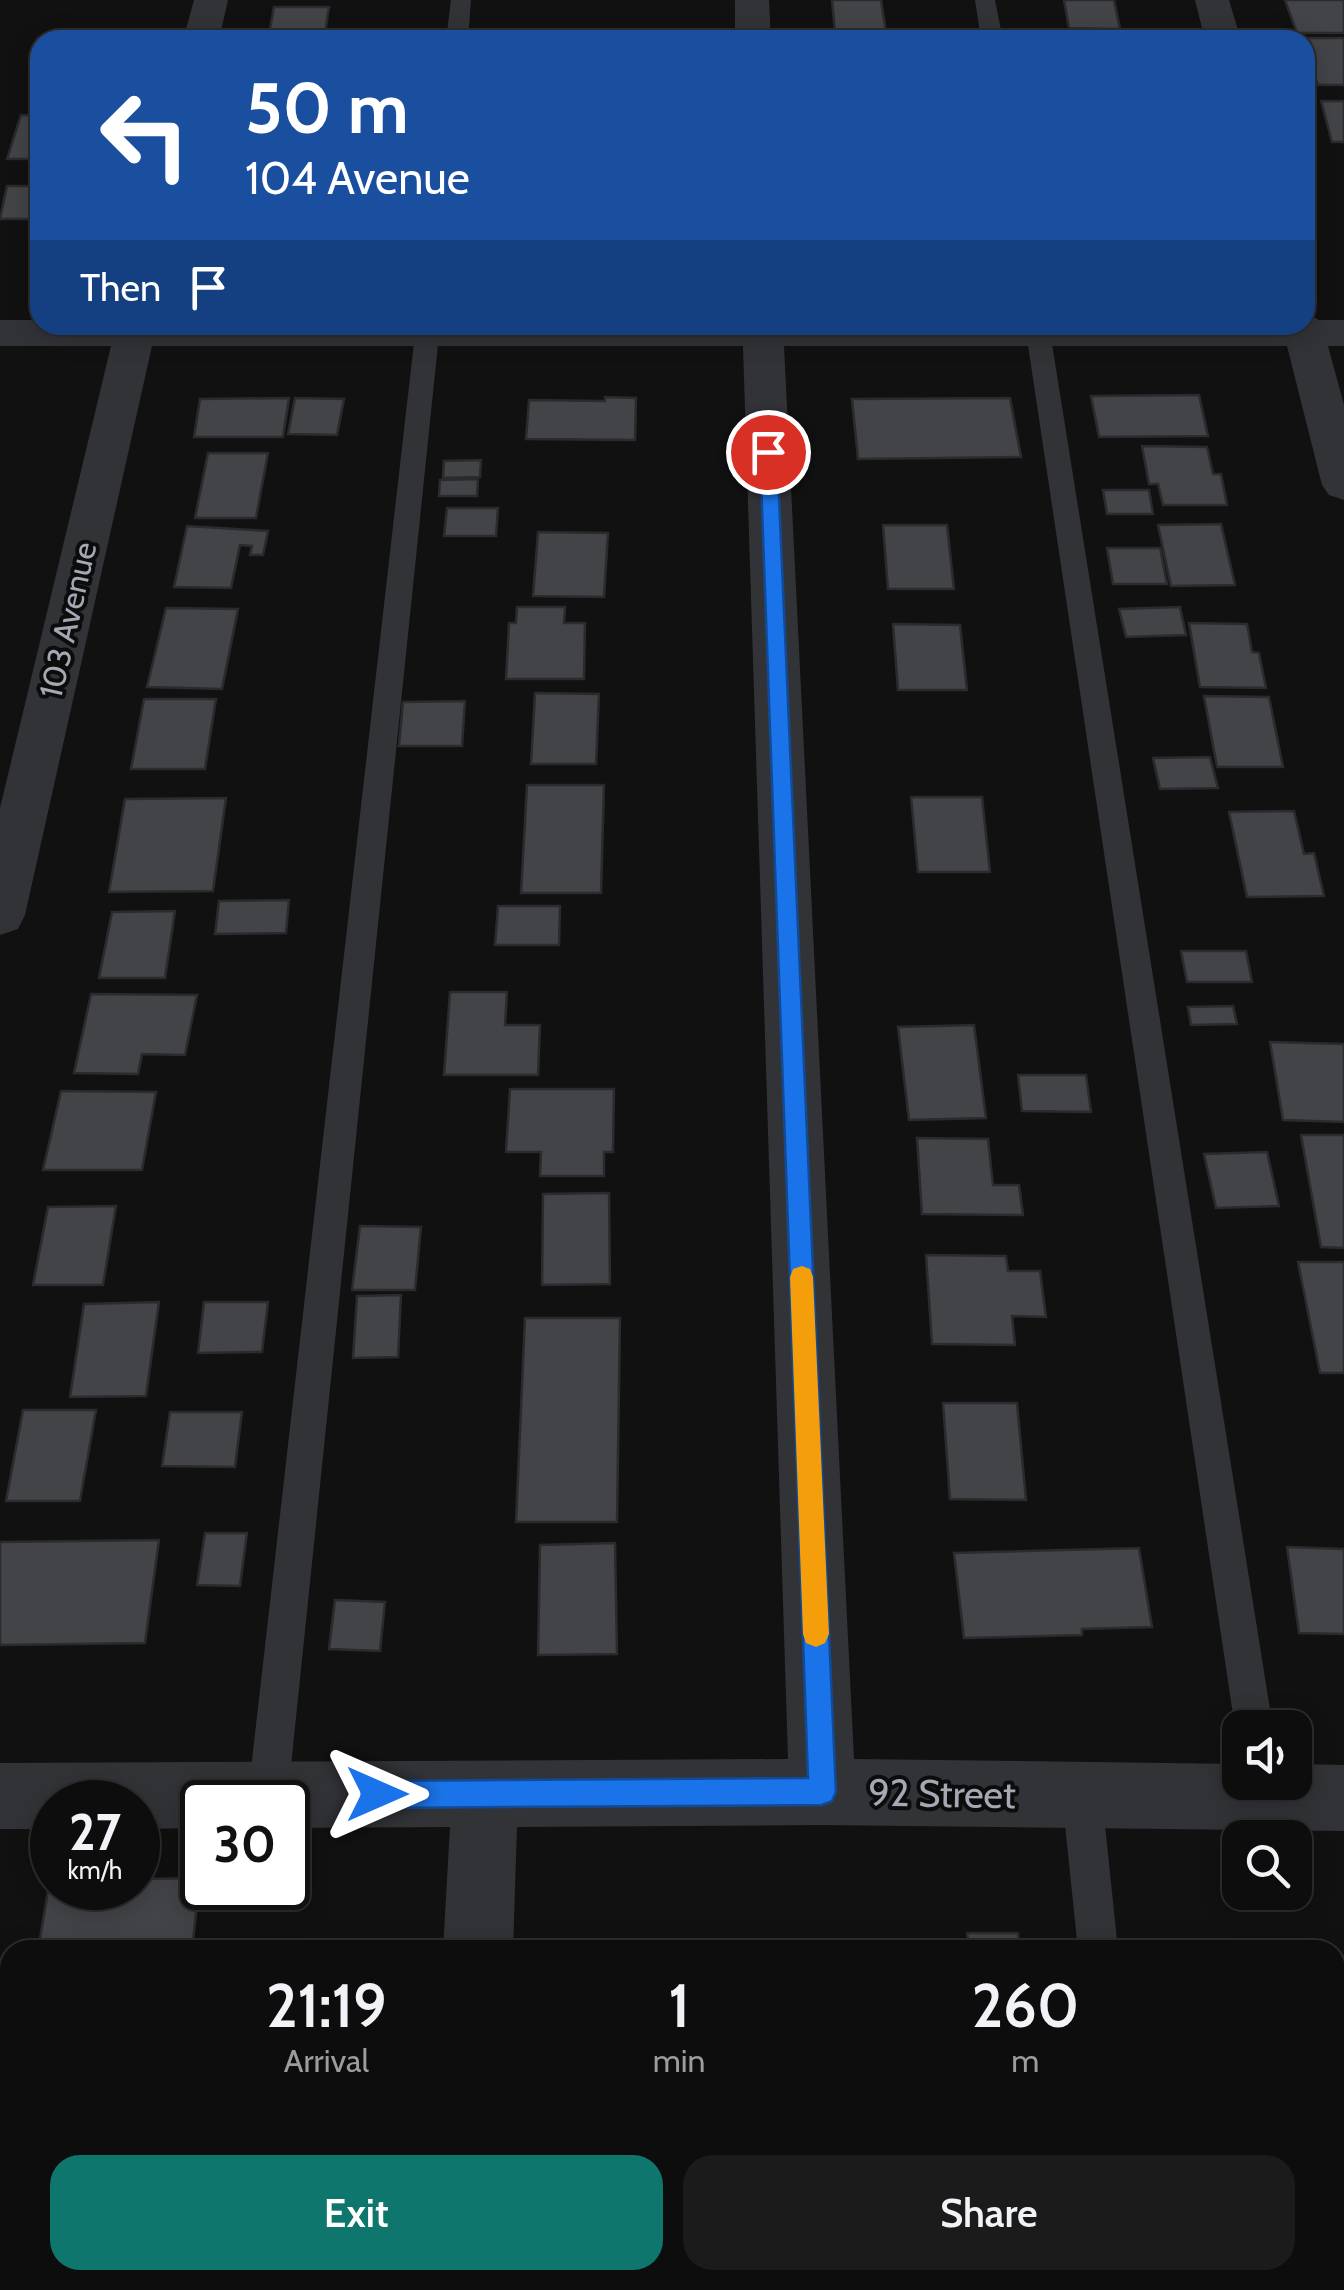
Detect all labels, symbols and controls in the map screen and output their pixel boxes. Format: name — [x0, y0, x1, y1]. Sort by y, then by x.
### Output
text: 50 m — [245, 65, 409, 151]
icon: left — [80, 70, 210, 200]
text: 104 Avenue — [245, 151, 470, 205]
icon: arrive — [181, 260, 236, 315]
text: Then — [80, 264, 161, 311]
pin — [726, 410, 811, 495]
icon: arrive — [741, 425, 796, 480]
street label: 103 Avenue — [31, 538, 104, 702]
map controls — [1222, 1710, 1312, 1910]
button: sound — [1222, 1710, 1312, 1800]
position arrow — [325, 1742, 429, 1846]
street label: 92 Street — [868, 1769, 1016, 1818]
speed limit sign: 30 — [180, 1780, 310, 1910]
text: 27 — [69, 1802, 121, 1863]
button: search — [1222, 1820, 1312, 1910]
text: km/h — [68, 1855, 122, 1885]
text: 21:19 — [266, 1969, 387, 2042]
text: 1 — [669, 1969, 690, 2042]
text: 260 — [971, 1969, 1079, 2042]
text: Arrival — [284, 2041, 369, 2080]
text: min — [653, 2041, 706, 2080]
text: m — [1011, 2041, 1039, 2080]
button: Exit — [50, 2155, 663, 2270]
button: Share — [683, 2155, 1295, 2270]

